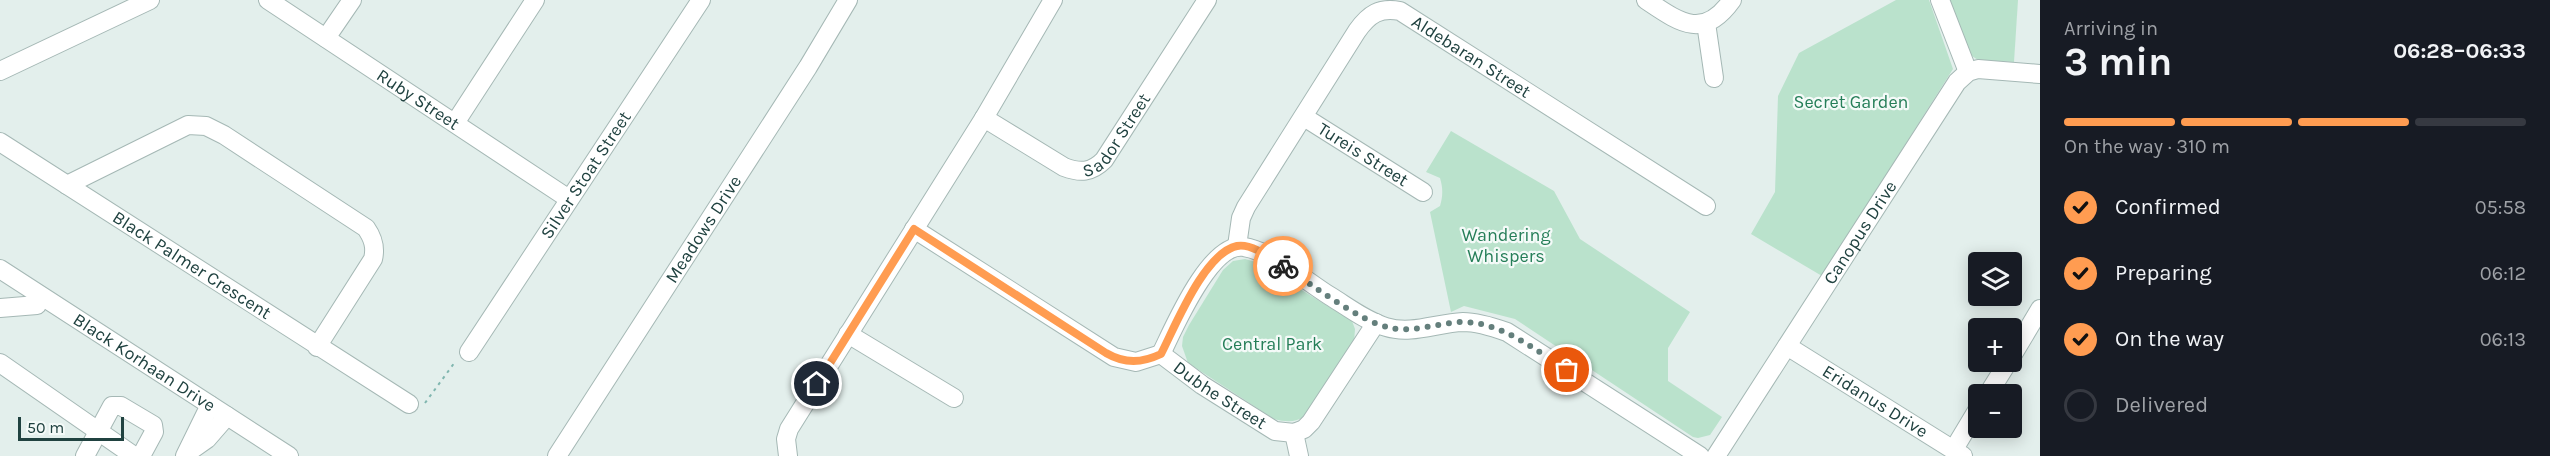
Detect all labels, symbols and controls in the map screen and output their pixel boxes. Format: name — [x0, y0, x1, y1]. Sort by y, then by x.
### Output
street label: Aldebaran Street — [1408, 10, 1535, 103]
text: Arriving in — [2064, 17, 2158, 40]
text: 06:28–06:33 — [2393, 38, 2526, 64]
text: 3 min — [2064, 39, 2172, 85]
street label: Ruby Street — [373, 64, 464, 135]
street label: Sador Street — [1080, 89, 1155, 182]
park label: Secret Garden — [1794, 91, 1909, 113]
street label: Silver Stoat Street — [536, 107, 636, 243]
street label: Tureis Street — [1314, 118, 1413, 191]
text: On the way · 310 m — [2064, 135, 2230, 158]
street label: Meadows Drive — [661, 171, 746, 287]
street label: Canopus Drive — [1819, 176, 1902, 288]
icon: check — [2064, 191, 2097, 224]
text: Confirmed — [2115, 194, 2221, 220]
text: 05:58 — [2475, 196, 2526, 219]
street label: Black Palmer Crescent — [108, 206, 276, 324]
park label: Wandering Whispers — [1461, 224, 1551, 267]
courier — [1253, 236, 1313, 296]
icon: bike — [1267, 250, 1300, 283]
map controls — [1968, 252, 2022, 438]
button: layers — [1968, 252, 2022, 306]
icon: check — [2064, 257, 2097, 290]
text: Preparing — [2115, 260, 2212, 286]
text: 06:12 — [2480, 262, 2526, 285]
street label: Black Korhaan Drive — [69, 308, 220, 417]
button: + — [1968, 318, 2022, 372]
icon: check — [2064, 323, 2097, 356]
text: On the way — [2115, 326, 2224, 352]
text: 06:13 — [2480, 328, 2526, 351]
park label: Central Park — [1222, 333, 1322, 355]
pin — [1541, 344, 1592, 395]
icon: bag — [1550, 353, 1583, 386]
street label: Dubhe Street — [1169, 356, 1271, 434]
pin — [791, 358, 842, 409]
street label: Eridanus Drive — [1818, 360, 1932, 442]
icon: home — [800, 367, 833, 400]
button: − — [1968, 384, 2022, 438]
text: Delivered — [2115, 392, 2208, 418]
scale bar — [18, 414, 124, 442]
text: 50 m — [27, 418, 64, 437]

